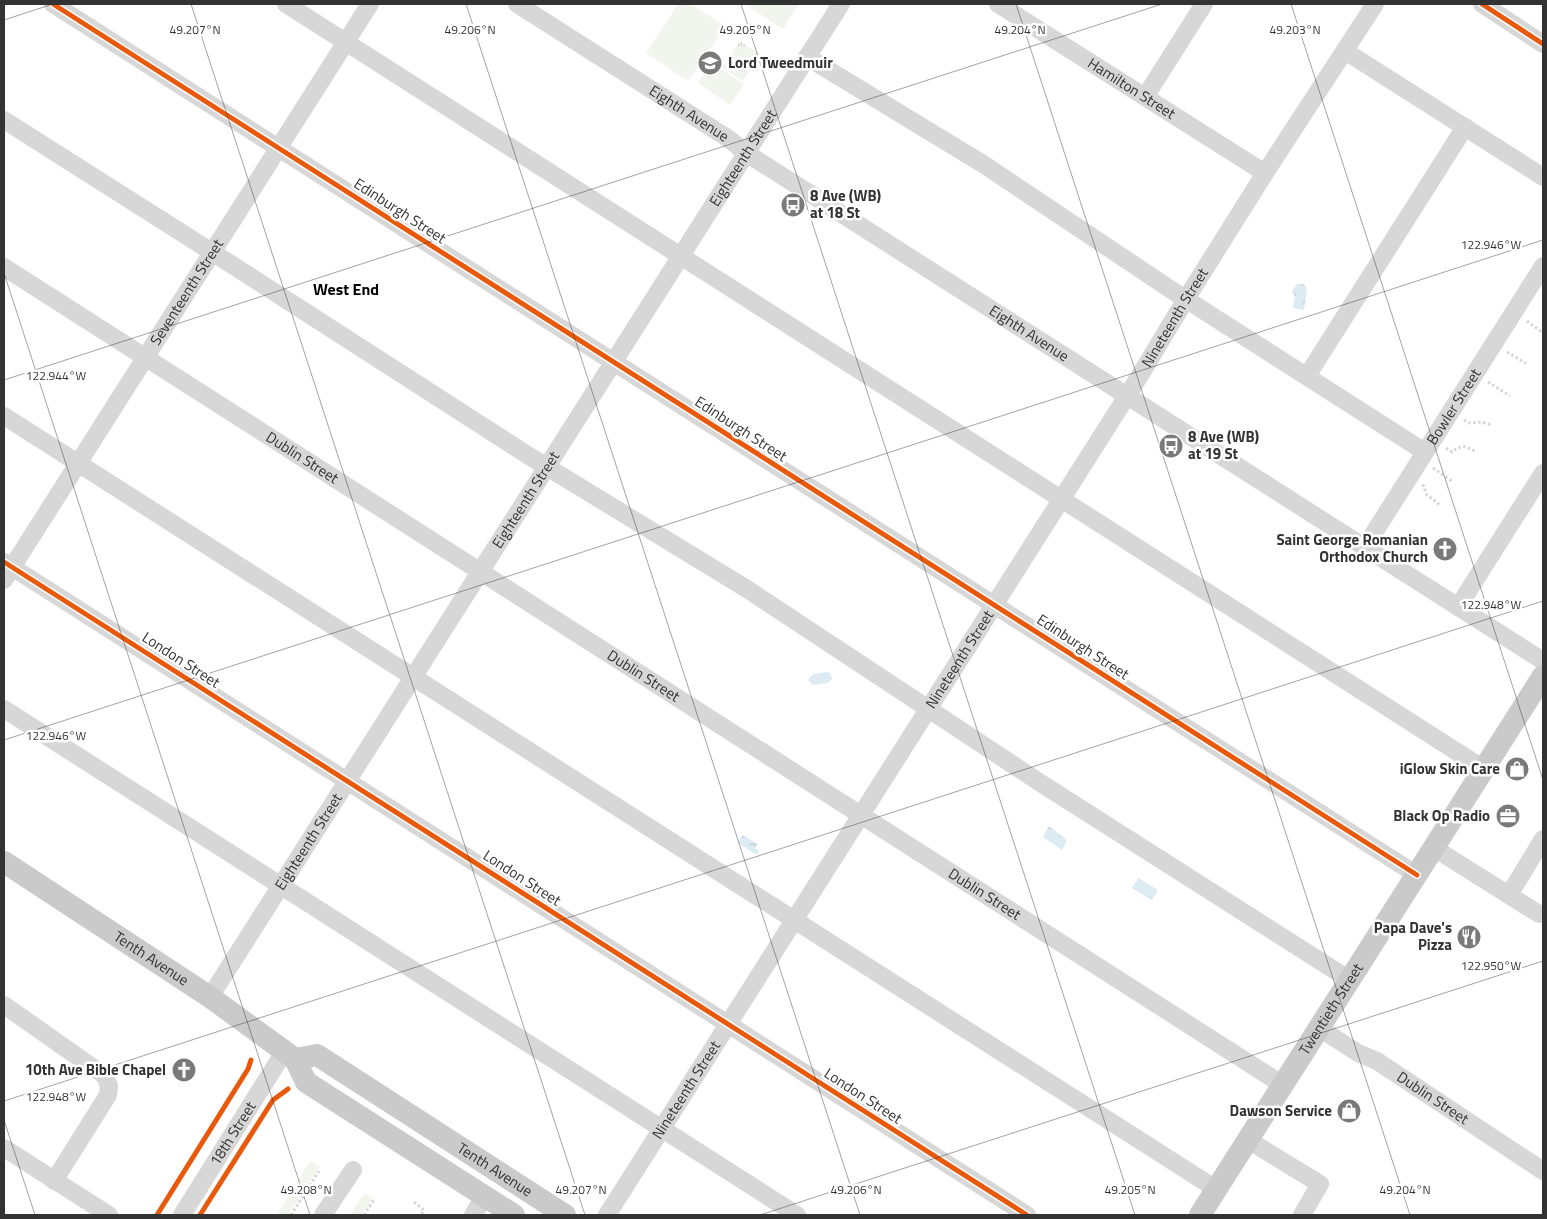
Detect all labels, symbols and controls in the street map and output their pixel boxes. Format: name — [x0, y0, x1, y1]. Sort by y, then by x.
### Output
text: 49.207°N — [169, 20, 221, 39]
text: 49.206°N — [444, 20, 496, 39]
text: 49.205°N — [719, 20, 771, 39]
text: 49.204°N — [994, 20, 1046, 39]
text: 49.203°N — [1269, 20, 1321, 39]
school or university icon: Lord Tweedmuir — [697, 50, 723, 76]
place label: Lord Tweedmuir — [728, 51, 833, 74]
street label: Hamilton Street — [1083, 52, 1181, 125]
street label: Eighth Avenue — [645, 79, 734, 147]
street label: Eighteenth Street — [703, 104, 783, 211]
street label: Edinburgh Street — [350, 172, 452, 250]
place label: 8 Ave (WB) at 18 St — [810, 184, 882, 224]
bus stop icon: 8 Ave (WB) at 18 St — [780, 192, 806, 218]
street label: Seventeenth Street — [144, 234, 229, 350]
text: 122.946°W — [1461, 235, 1521, 254]
street label: Nineteenth Street — [1135, 263, 1214, 372]
district label: West End — [313, 277, 379, 301]
street label: Eighth Avenue — [985, 299, 1074, 367]
street label: Bowler Street — [1420, 363, 1487, 449]
text: 122.944°W — [26, 366, 86, 385]
street label: Edinburgh Street — [691, 390, 793, 468]
street label: Dublin Street — [262, 425, 344, 490]
place label: 8 Ave (WB) at 19 St — [1188, 425, 1260, 465]
bus stop icon: 8 Ave (WB) at 19 St — [1158, 433, 1184, 459]
street label: Eighteenth Street — [486, 446, 565, 553]
place label: Saint George Romanian Orthodox Church — [1276, 528, 1428, 568]
church icon: Saint George Romanian Orthodox Church — [1432, 536, 1458, 562]
text: 122.948°W — [1461, 595, 1521, 614]
street label: Nineteenth Street — [919, 605, 1000, 713]
street label: Edinburgh Street — [1033, 608, 1135, 686]
street label: London Street — [138, 626, 225, 694]
street label: Dublin Street — [603, 644, 685, 708]
text: 122.946°W — [26, 726, 86, 745]
shop icon: iGlow Skin Care — [1504, 756, 1530, 782]
place label: iGlow Skin Care — [1400, 757, 1500, 780]
street label: Eighteenth Street — [269, 788, 348, 894]
office icon: Black Op Radio — [1495, 803, 1521, 829]
place label: Black Op Radio — [1393, 804, 1490, 827]
street label: London Street — [479, 844, 566, 912]
street label: Dublin Street — [944, 862, 1026, 926]
place label: Papa Dave's Pizza — [1374, 916, 1452, 956]
restaurant icon: Papa Dave's Pizza — [1456, 924, 1482, 950]
street label: Tenth Avenue — [109, 925, 194, 991]
text: 122.950°W — [1461, 956, 1521, 975]
street label: Twentieth Street — [1293, 958, 1369, 1059]
street label: Nineteenth Street — [646, 1035, 726, 1144]
church icon: 10th Ave Bible Chapel — [171, 1057, 197, 1083]
place label: 10th Ave Bible Chapel — [25, 1058, 166, 1081]
street label: London Street — [820, 1062, 907, 1130]
street label: Dublin Street — [1392, 1065, 1474, 1130]
text: 122.948°W — [26, 1087, 86, 1106]
street label: 18th Street — [204, 1096, 262, 1170]
shop icon: Dawson Service — [1336, 1098, 1362, 1124]
place label: Dawson Service — [1230, 1099, 1332, 1122]
street label: Tenth Avenue — [453, 1136, 537, 1202]
text: 49.208°N — [280, 1180, 332, 1199]
text: 49.207°N — [555, 1180, 607, 1199]
text: 49.206°N — [830, 1180, 882, 1199]
text: 49.205°N — [1104, 1180, 1156, 1199]
text: 49.204°N — [1379, 1180, 1431, 1199]

